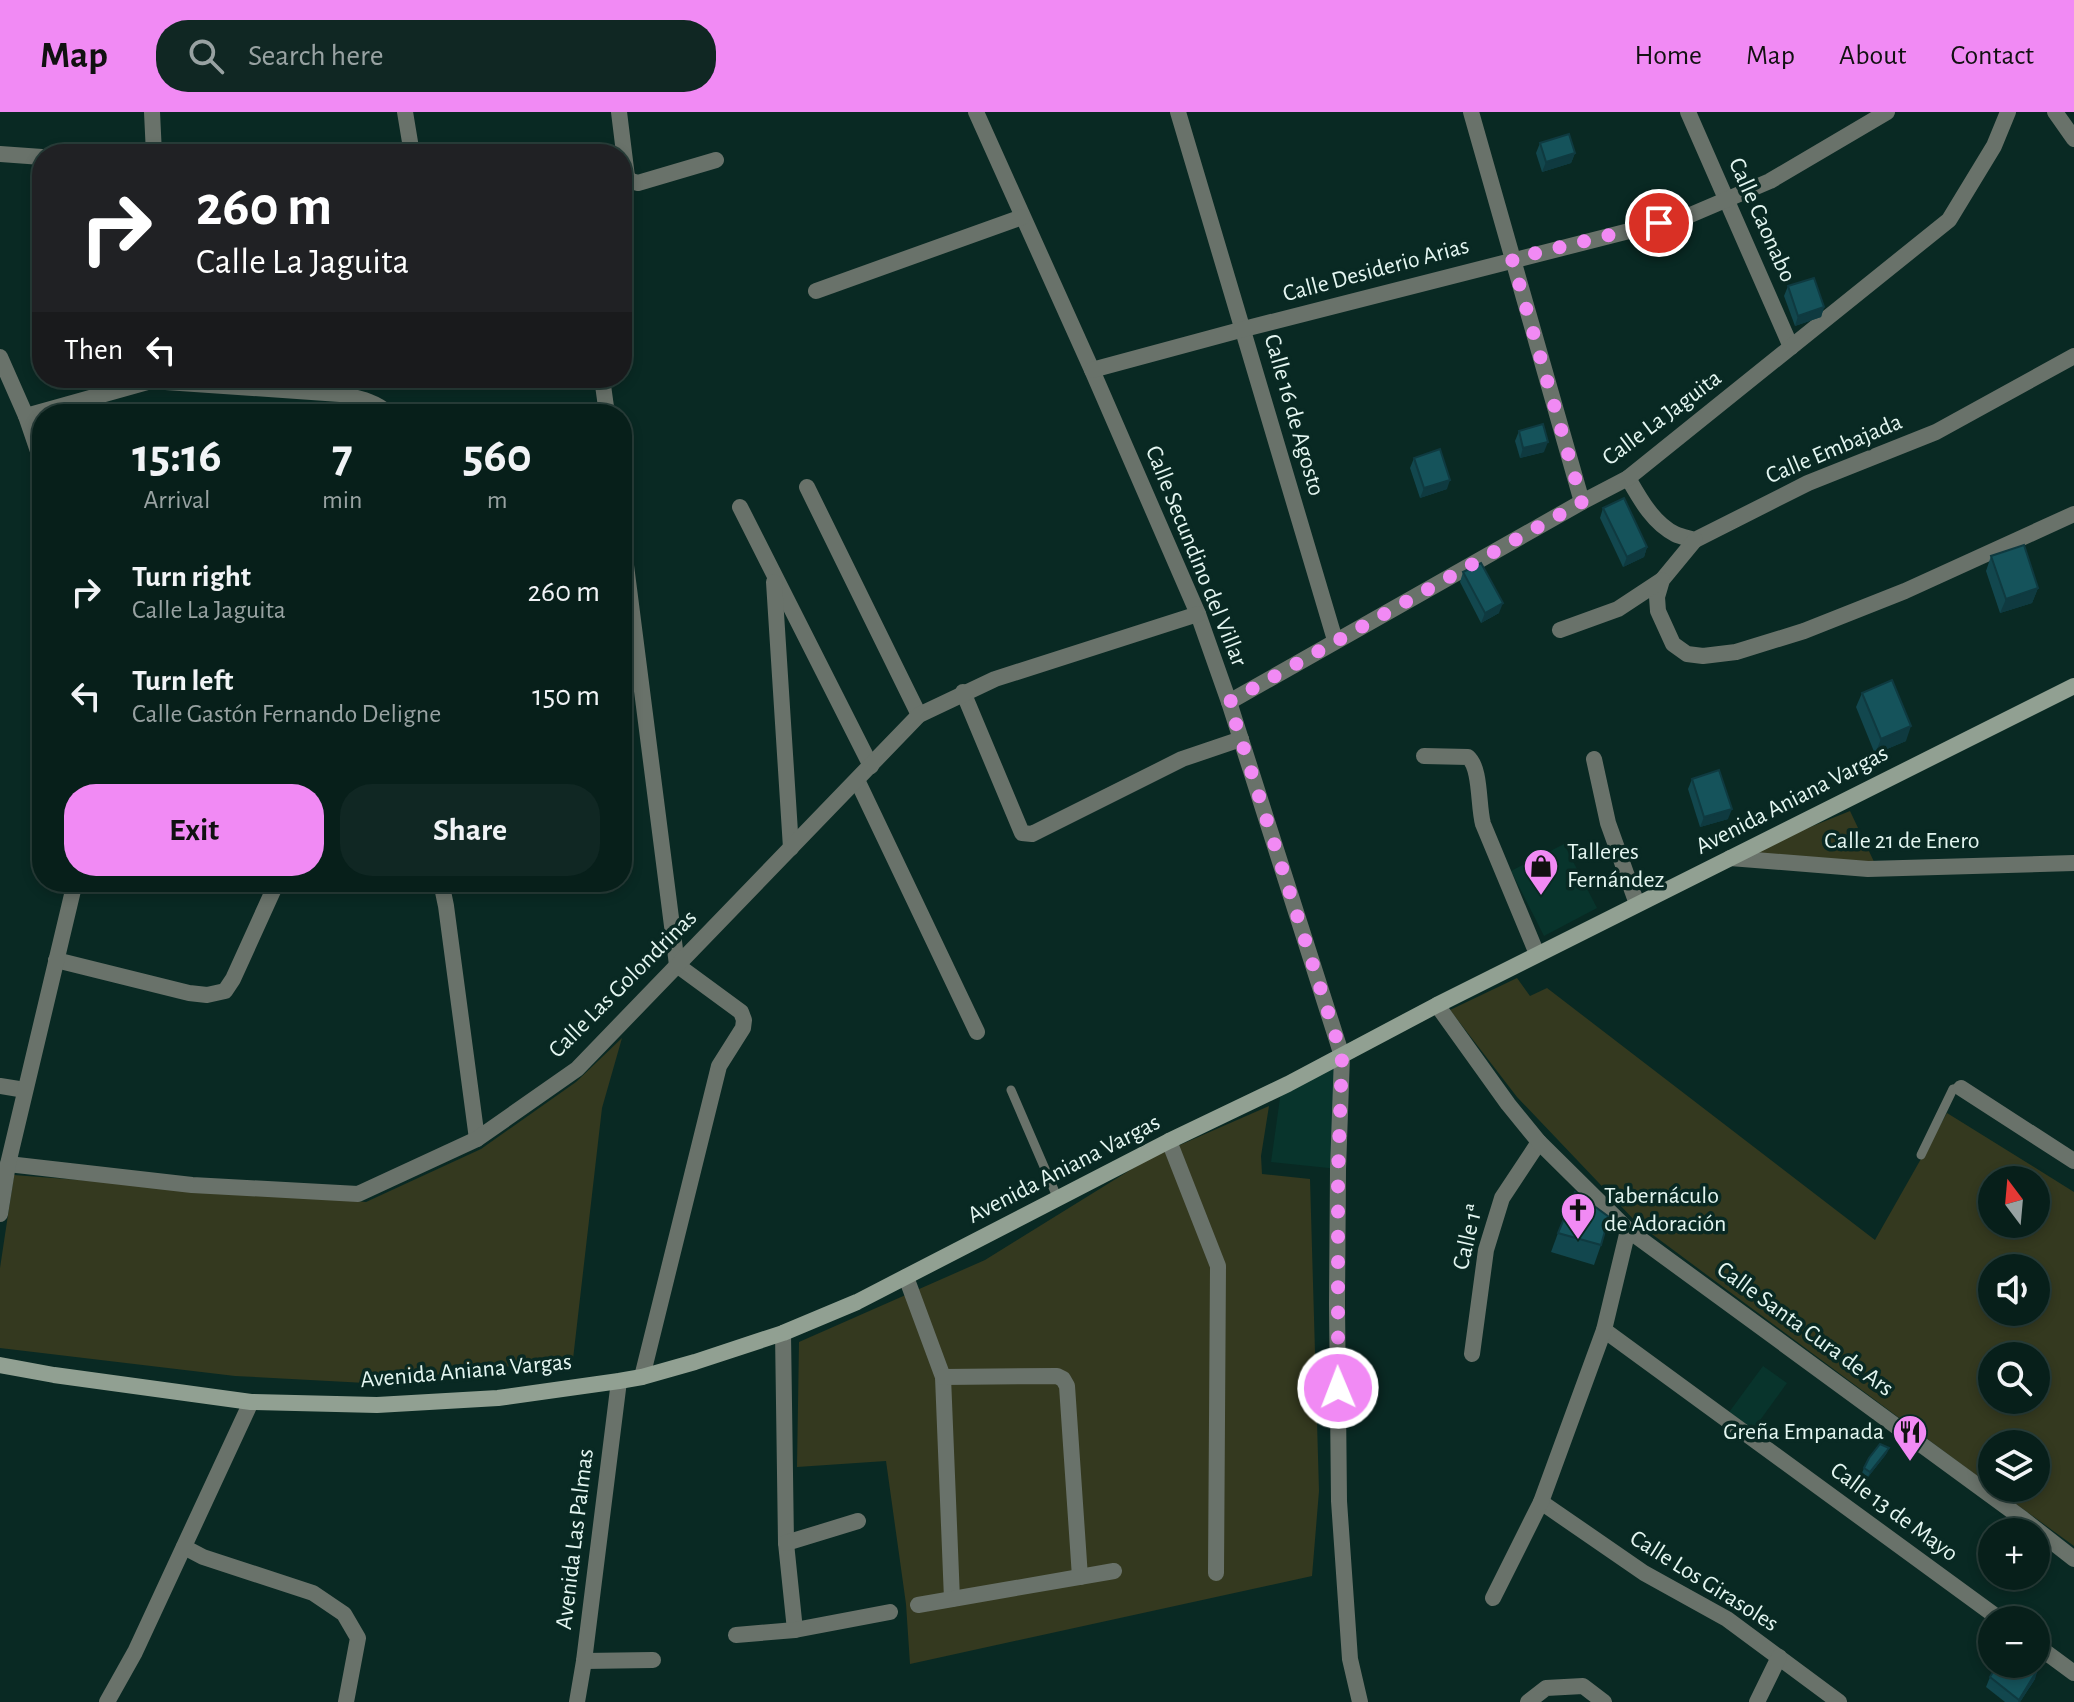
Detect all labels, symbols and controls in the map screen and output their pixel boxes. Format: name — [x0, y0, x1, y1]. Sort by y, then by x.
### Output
search box — [156, 20, 716, 92]
icon: search — [184, 34, 228, 78]
text: Map — [40, 37, 108, 75]
text: Search here — [248, 41, 384, 71]
text: Home — [1635, 42, 1702, 70]
text: Map — [1746, 42, 1795, 70]
text: About — [1839, 42, 1907, 70]
text: Contact — [1951, 42, 2034, 70]
street label: Calle Caonabo — [1724, 154, 1800, 286]
icon: right — [64, 176, 168, 280]
text: 260 m — [196, 179, 332, 235]
pin — [1625, 189, 1693, 257]
icon: arrive — [1637, 201, 1681, 245]
street label: Calle Desiderio Arias — [1280, 234, 1472, 306]
text: Calle La Jaguita — [196, 244, 409, 280]
icon: left — [139, 328, 183, 372]
street label: Calle 16 de Agosto — [1259, 332, 1329, 498]
text: Then — [64, 335, 123, 365]
street label: Calle La Jaguita — [1598, 366, 1726, 470]
street label: Calle Embajada — [1762, 410, 1906, 488]
text: 15:16 — [132, 433, 222, 481]
text: 7 — [332, 433, 353, 481]
text: 560 — [463, 433, 532, 481]
street label: Calle Secundino del Villar — [1141, 442, 1251, 670]
text: Arrival — [144, 487, 210, 513]
text: min — [322, 487, 363, 513]
text: m — [487, 487, 508, 513]
text: Turn right — [132, 562, 251, 592]
icon: right — [64, 570, 108, 614]
text: 260 m — [527, 577, 600, 607]
text: Calle La Jaguita — [132, 597, 286, 623]
text: Turn left — [132, 666, 233, 696]
icon: left — [64, 674, 108, 718]
text: 150 m — [532, 681, 600, 711]
text: Calle Gastón Fernando Deligne — [132, 701, 441, 727]
street label: Avenida Aniana Vargas — [1692, 741, 1892, 859]
button: Exit — [64, 784, 324, 876]
button: Share — [340, 784, 600, 876]
street label: Calle 21 de Enero — [1824, 829, 1980, 853]
place label: Talleres Fernández — [1567, 840, 1664, 892]
shop icon: Talleres Fernández — [1522, 847, 1560, 897]
street label: Calle Las Golondrinas — [544, 905, 702, 1063]
street label: Avenida Aniana Vargas — [964, 1110, 1164, 1228]
north arrow — [1978, 1166, 2050, 1238]
map controls — [1978, 1166, 2050, 1678]
place label: Tabernáculo de Adoración — [1604, 1184, 1726, 1236]
church icon: Tabernáculo de Adoración — [1559, 1191, 1597, 1241]
street label: Calle 1ª — [1449, 1202, 1487, 1272]
button: sound — [1978, 1254, 2050, 1326]
street label: Calle Santa Cura de Ars — [1712, 1257, 1898, 1401]
button: search — [1978, 1342, 2050, 1414]
position arrow — [1296, 1346, 1380, 1430]
street label: Avenida Aniana Vargas — [359, 1350, 573, 1392]
restaurant icon: Greña Empanada — [1891, 1413, 1929, 1463]
place label: Greña Empanada — [1723, 1420, 1884, 1444]
button: layers — [1978, 1430, 2050, 1502]
street label: Avenida Las Palmas — [552, 1447, 598, 1631]
street label: Calle 13 de Mayo — [1826, 1458, 1962, 1566]
button: + — [1978, 1518, 2050, 1590]
street label: Calle Los Girasoles — [1626, 1526, 1782, 1636]
button: − — [1978, 1606, 2050, 1678]

